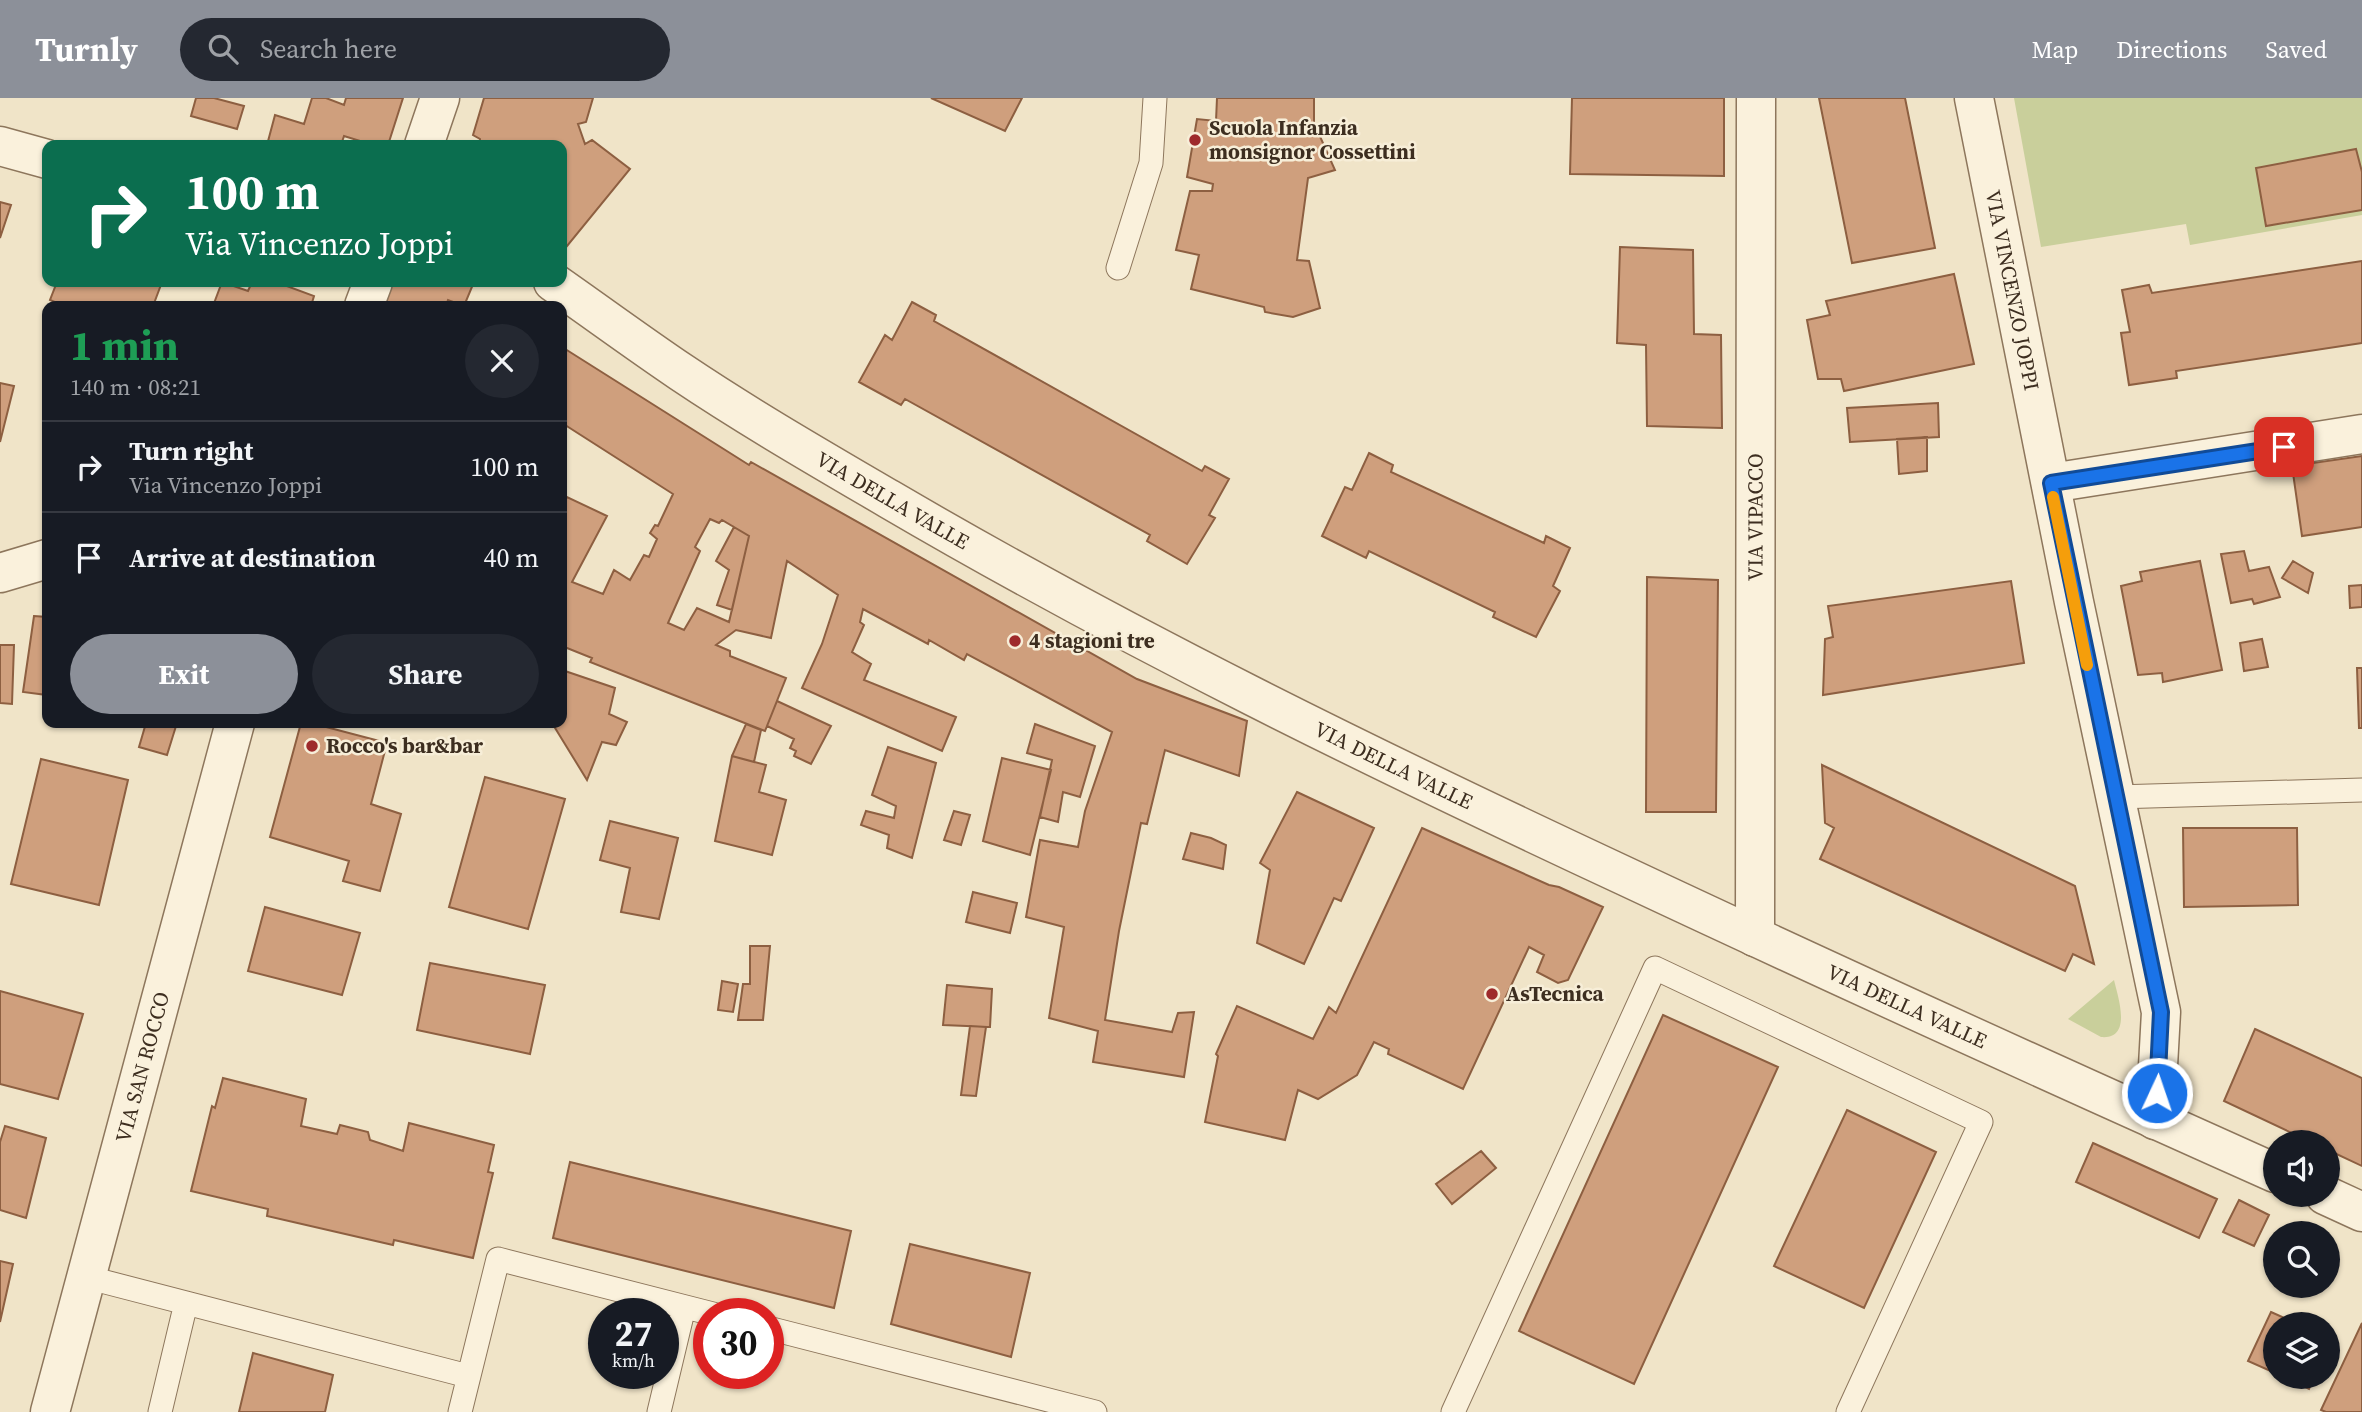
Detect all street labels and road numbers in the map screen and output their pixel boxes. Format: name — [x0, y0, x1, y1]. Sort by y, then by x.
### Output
street label: VIA VINCENZO JOPPI — [1979, 187, 2047, 393]
street label: VIA DELLA VALLE — [811, 444, 975, 556]
street label: VIA VIPACCO — [1740, 453, 1770, 581]
street label: VIA DELLA VALLE — [1310, 714, 1478, 816]
street label: VIA DELLA VALLE — [1822, 957, 1992, 1055]
street label: VIA SAN ROCCO — [108, 988, 176, 1146]

